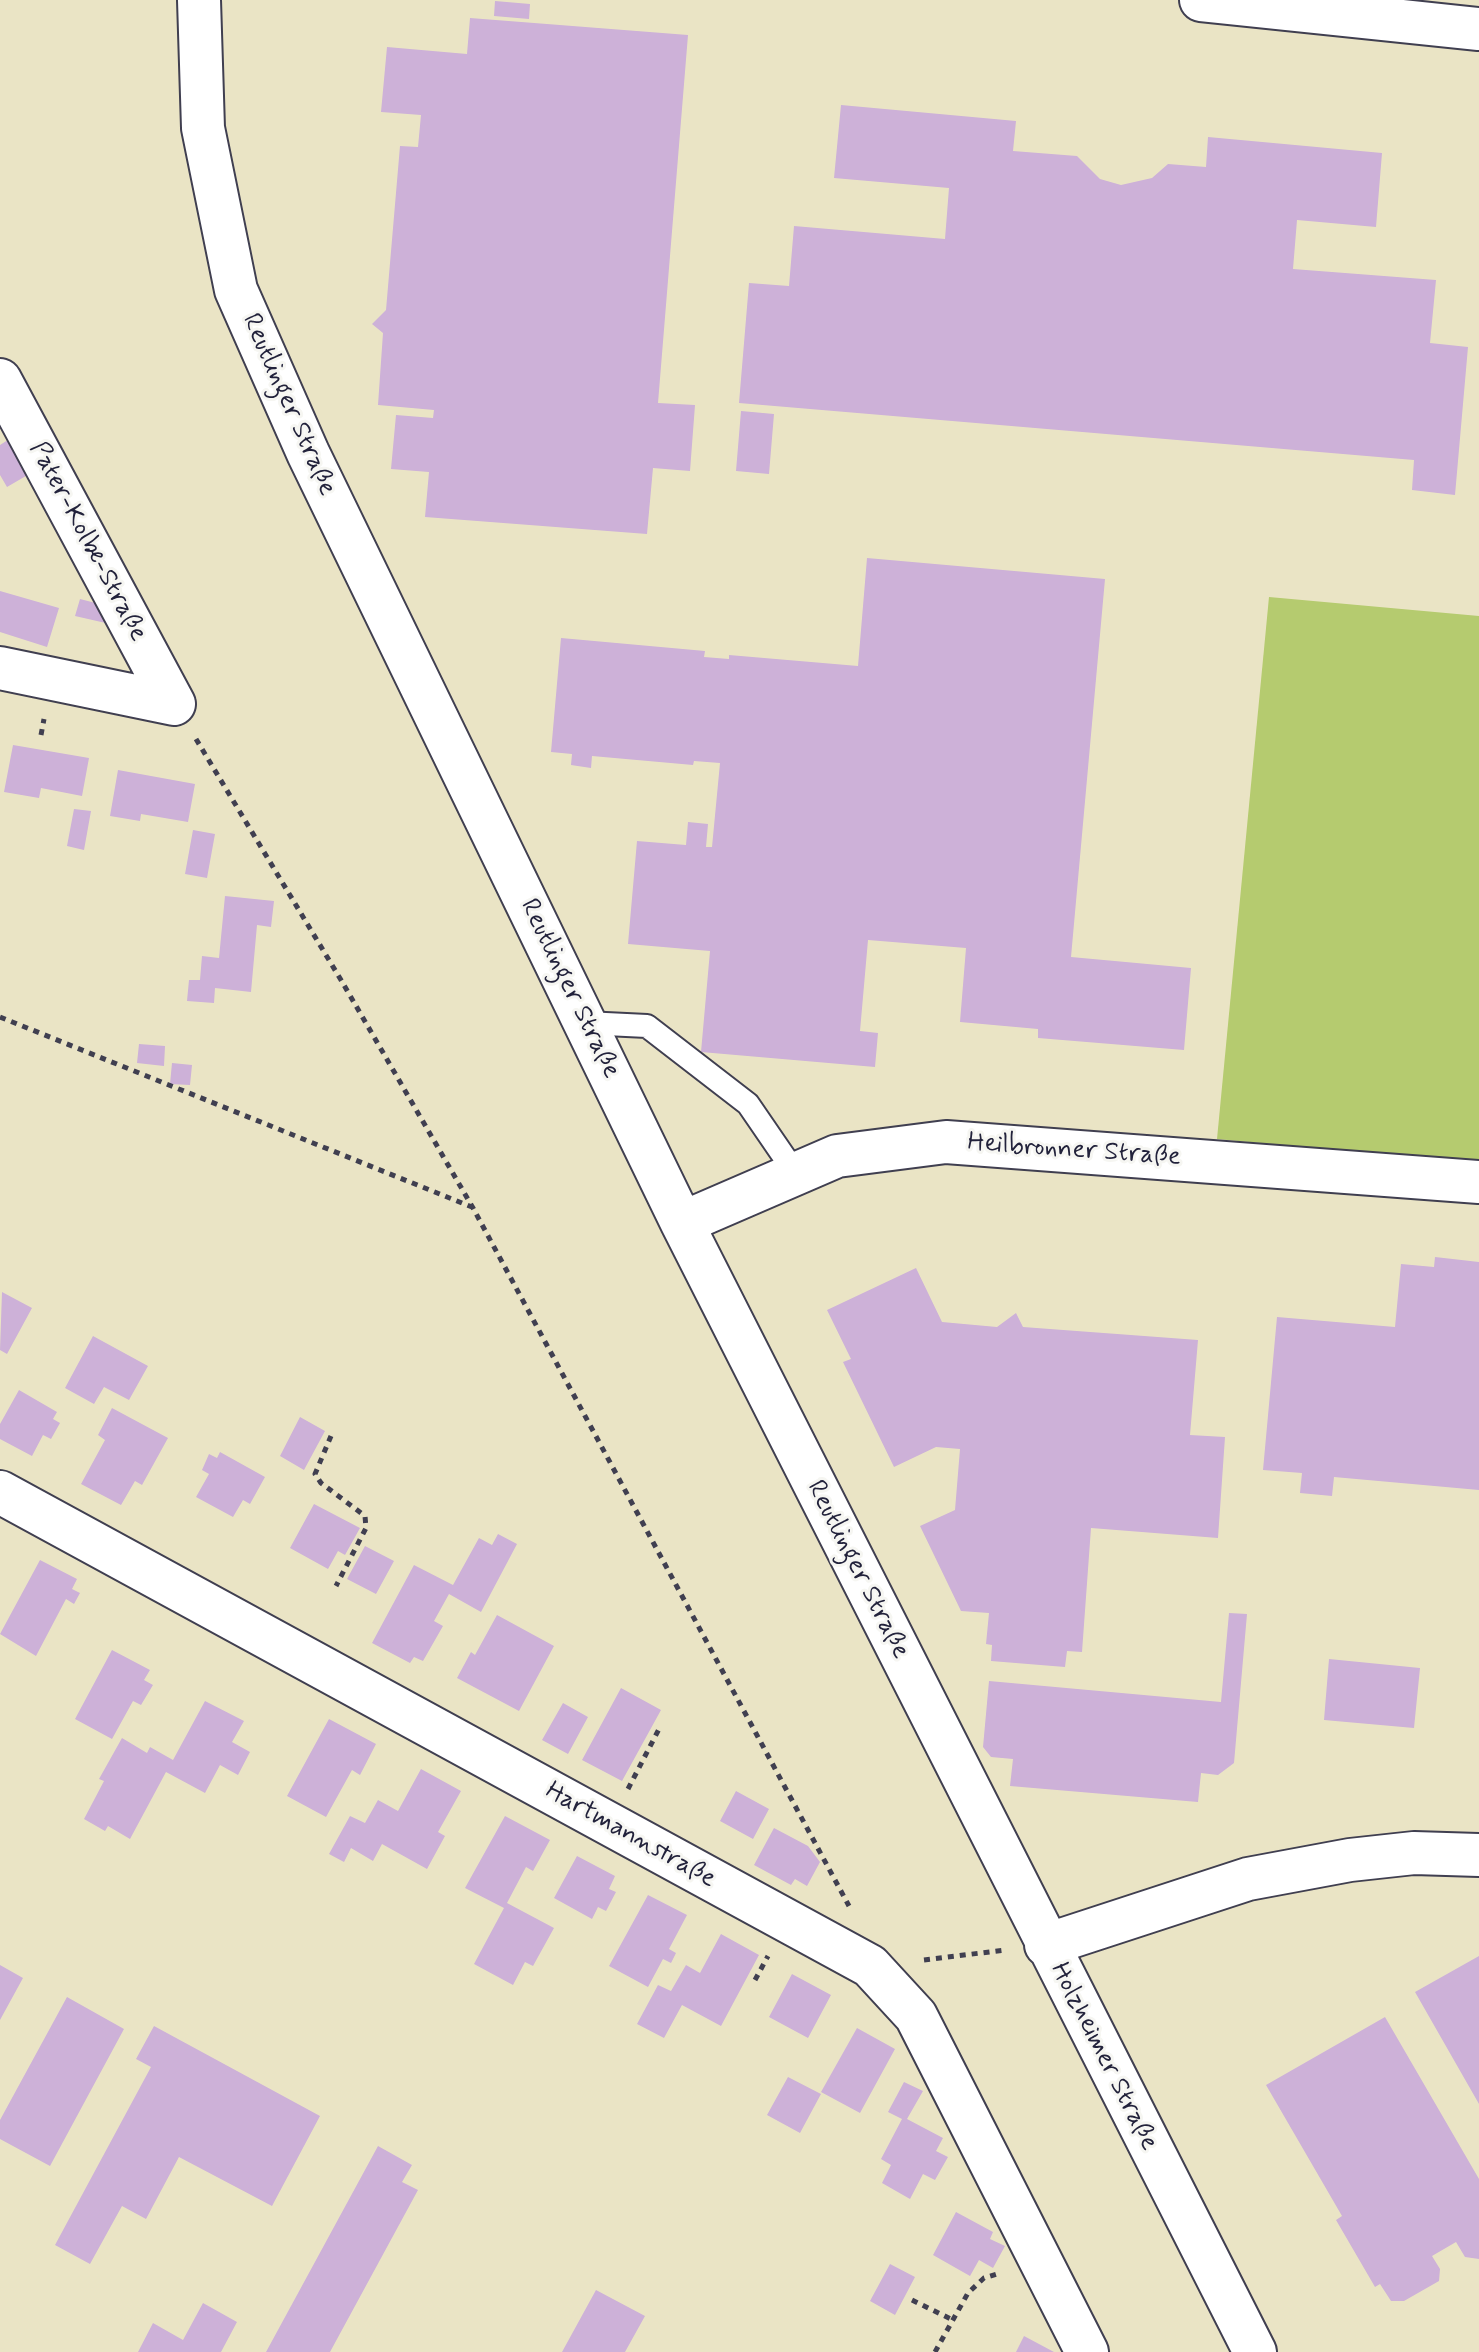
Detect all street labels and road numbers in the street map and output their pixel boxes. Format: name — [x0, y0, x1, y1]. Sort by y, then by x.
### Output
street label: Reutlinger Straße — [234, 309, 342, 501]
street label: Pater-Kolbe-Straße — [21, 437, 153, 647]
street label: Reutlinger Straße — [512, 894, 626, 1084]
street label: Heilbronner Straße — [966, 1128, 1182, 1174]
street label: Reutlinger Straße — [799, 1476, 915, 1664]
street label: Hartmannstraße — [539, 1776, 721, 1896]
street label: Holzheimer Straße — [1042, 1958, 1164, 2156]

